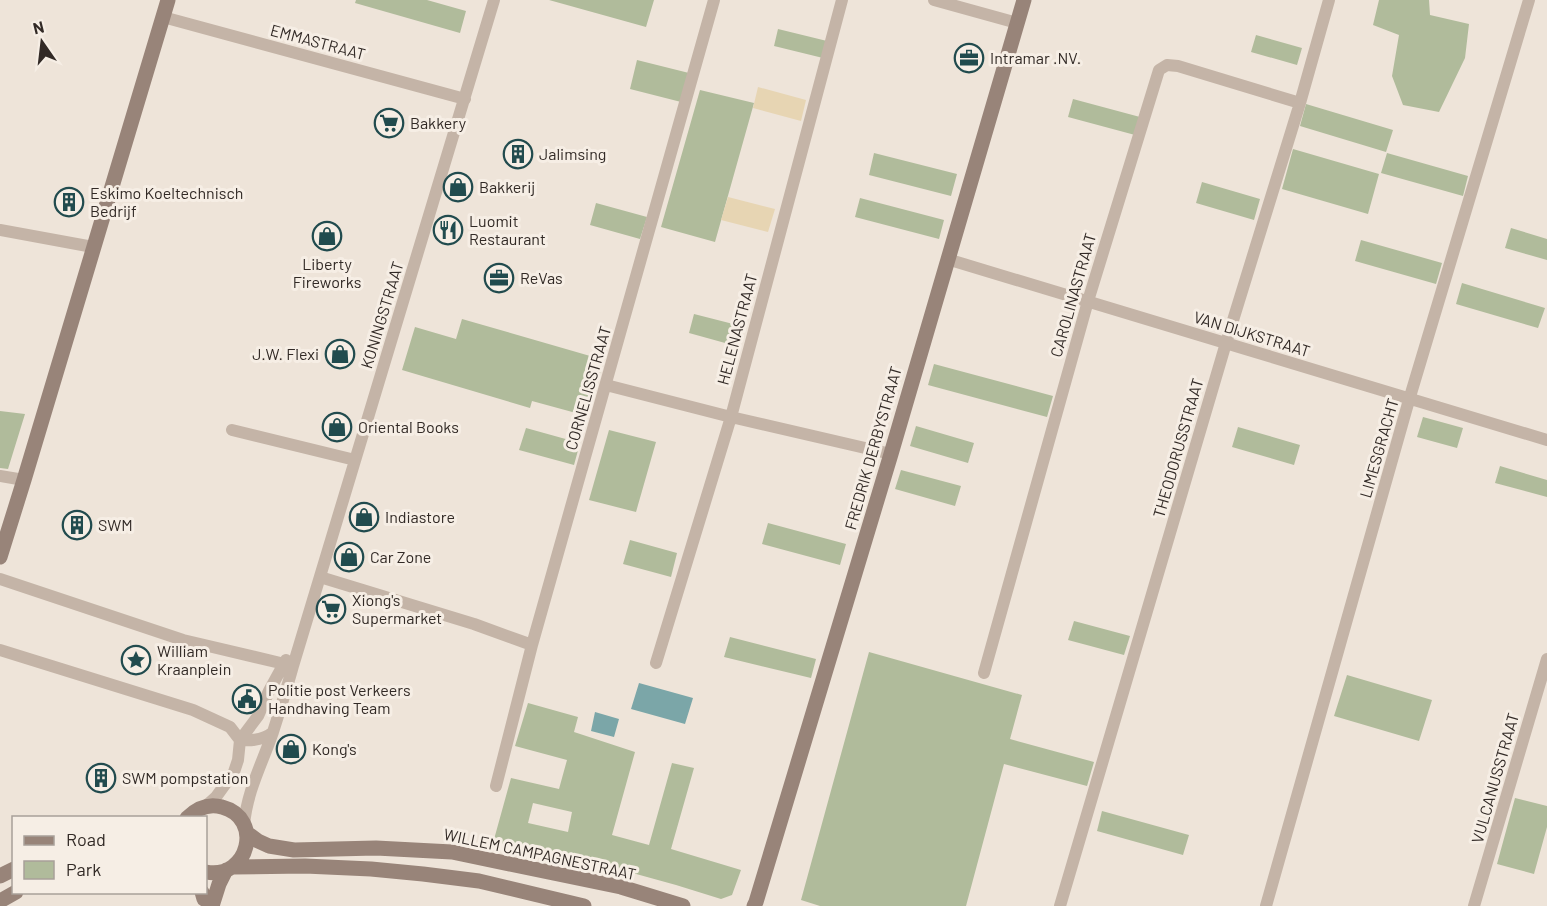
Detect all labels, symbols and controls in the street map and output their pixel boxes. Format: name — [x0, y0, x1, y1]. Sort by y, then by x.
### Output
north arrow — [12, 12, 72, 72]
text: N — [31, 16, 46, 37]
street label: EMMASTRAAT — [268, 20, 368, 63]
office icon: Intramar .NV. — [953, 42, 985, 74]
place label: Intramar .NV. — [990, 48, 1081, 67]
supermarket icon: Bakkery — [373, 107, 405, 139]
place label: Bakkery — [410, 113, 467, 132]
building icon: Jalimsing — [502, 138, 534, 170]
place label: Jalimsing — [539, 144, 606, 163]
shop icon: Bakkerij — [442, 171, 474, 203]
place label: Bakkerij — [479, 177, 535, 196]
place label: Eskimo Koeltechnisch Bedrijf — [90, 183, 243, 220]
building icon: Eskimo Koeltechnisch Bedrijf — [53, 186, 85, 218]
place label: Luomit Restaurant — [469, 211, 546, 248]
restaurant icon: Luomit Restaurant — [432, 214, 464, 246]
shop icon: Liberty Fireworks — [311, 220, 343, 252]
street label: CAROLINASTRAAT — [1046, 231, 1099, 359]
place label: Liberty Fireworks — [293, 254, 361, 291]
street label: KONINGSTRAAT — [356, 259, 407, 371]
office icon: ReVas — [483, 262, 515, 294]
place label: ReVas — [520, 268, 563, 287]
street label: HELENASTRAAT — [712, 271, 761, 387]
street label: VAN DIJKSTRAAT — [1192, 307, 1313, 360]
street label: CORNELISSTRAAT — [561, 324, 614, 452]
shop icon: J.W. Flexi — [324, 338, 356, 370]
place label: J.W. Flexi — [252, 344, 319, 363]
street label: FREDRIK DERBYSTRAAT — [840, 364, 905, 532]
street label: THEODORUSSTRAAT — [1148, 376, 1207, 520]
street label: LIMESGRACHT — [1355, 396, 1402, 500]
shop icon: Oriental Books — [321, 411, 353, 443]
place label: Oriental Books — [358, 417, 459, 436]
shop icon: Indiastore — [348, 501, 380, 533]
place label: Indiastore — [385, 507, 455, 526]
building icon: SWM — [61, 509, 93, 541]
place label: SWM — [98, 515, 133, 534]
shop icon: Car Zone — [333, 541, 365, 573]
place label: Car Zone — [370, 547, 431, 566]
place label: Xiong's Supermarket — [352, 590, 442, 627]
supermarket icon: Xiong's Supermarket — [315, 593, 347, 625]
place label: William Kraanplein — [157, 641, 231, 678]
place icon: William Kraanplein — [120, 644, 152, 676]
place label: Politie post Verkeers Handhaving Team — [268, 680, 411, 717]
public building icon: Politie post Verkeers Handhaving Team — [231, 683, 263, 715]
street label: VULCANUSSTRAAT — [1467, 710, 1522, 845]
shop icon: Kong's — [275, 733, 307, 765]
place label: Kong's — [312, 739, 357, 758]
building icon: SWM pompstation — [85, 762, 117, 794]
place label: SWM pompstation — [122, 768, 248, 787]
legend — [12, 816, 207, 894]
street label: WILLEM CAMPAGNESTRAAT — [442, 824, 638, 883]
text: Road — [66, 828, 106, 850]
text: Park — [66, 858, 101, 880]

